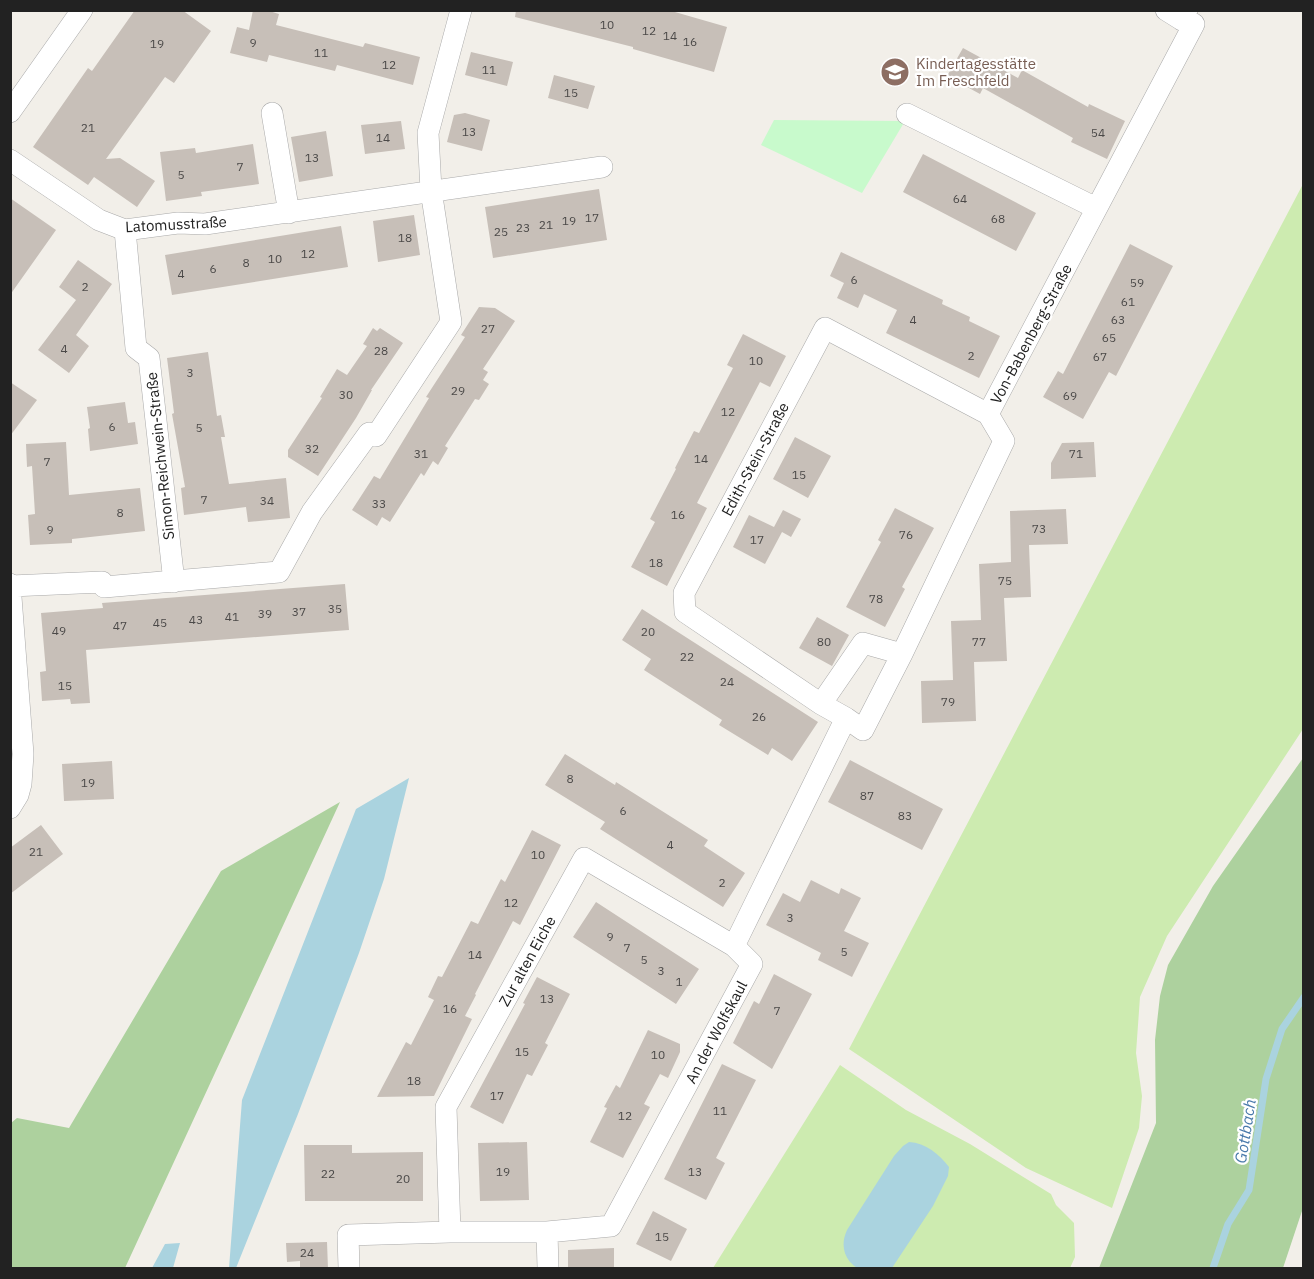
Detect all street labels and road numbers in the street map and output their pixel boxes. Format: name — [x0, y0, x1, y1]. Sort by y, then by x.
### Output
street label: Latomusstraße — [125, 212, 227, 236]
street label: Von-Babenberg-Straße — [986, 261, 1076, 407]
street label: Simon-Reichwein-Straße — [142, 371, 178, 541]
street label: Edith-Stein-Straße — [717, 399, 793, 519]
street label: Zur alten Eiche — [494, 912, 560, 1010]
street label: An der Wolfskaul — [681, 977, 751, 1087]

